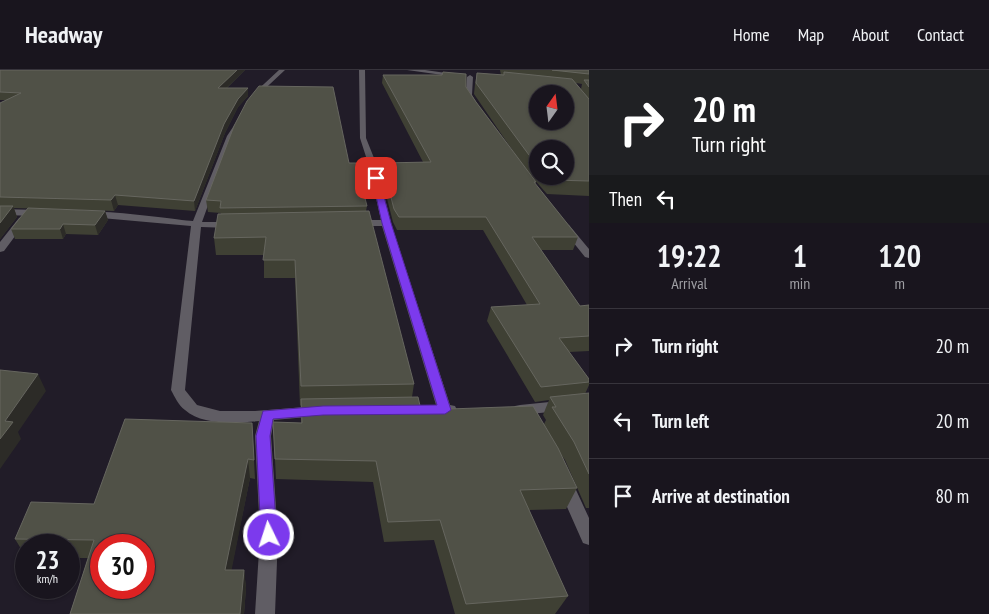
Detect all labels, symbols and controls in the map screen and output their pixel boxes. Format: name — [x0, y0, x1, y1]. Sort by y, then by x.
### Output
text: Headway — [25, 19, 102, 50]
text: Home — [733, 23, 770, 46]
text: Map — [798, 23, 824, 46]
text: About — [852, 23, 889, 46]
text: Contact — [917, 23, 964, 46]
north arrow — [529, 85, 574, 130]
map controls — [529, 85, 574, 185]
text: 20 m — [692, 86, 756, 132]
icon: right — [609, 90, 674, 155]
text: Turn right — [692, 130, 766, 158]
button: search — [529, 140, 574, 185]
pin — [355, 157, 397, 199]
icon: arrive — [362, 164, 390, 192]
icon: left — [652, 185, 680, 213]
text: Then — [609, 187, 642, 211]
text: 19:22 — [657, 236, 722, 275]
text: 1 — [793, 236, 807, 275]
text: 120 — [878, 236, 921, 275]
text: Arrival — [671, 273, 707, 293]
text: min — [789, 273, 810, 293]
text: m — [894, 273, 905, 293]
icon: right — [609, 332, 637, 360]
text: Turn right — [652, 334, 718, 358]
text: 20 m — [936, 334, 969, 358]
icon: left — [609, 407, 637, 435]
text: Turn left — [652, 409, 709, 433]
text: 20 m — [936, 409, 969, 433]
icon: arrive — [609, 482, 637, 510]
text: Arrive at destination — [652, 484, 790, 508]
text: 80 m — [936, 484, 969, 508]
position arrow — [242, 508, 294, 560]
speed limit sign: 30 — [90, 534, 155, 599]
text: 23 — [36, 544, 59, 576]
text: km/h — [37, 571, 58, 586]

